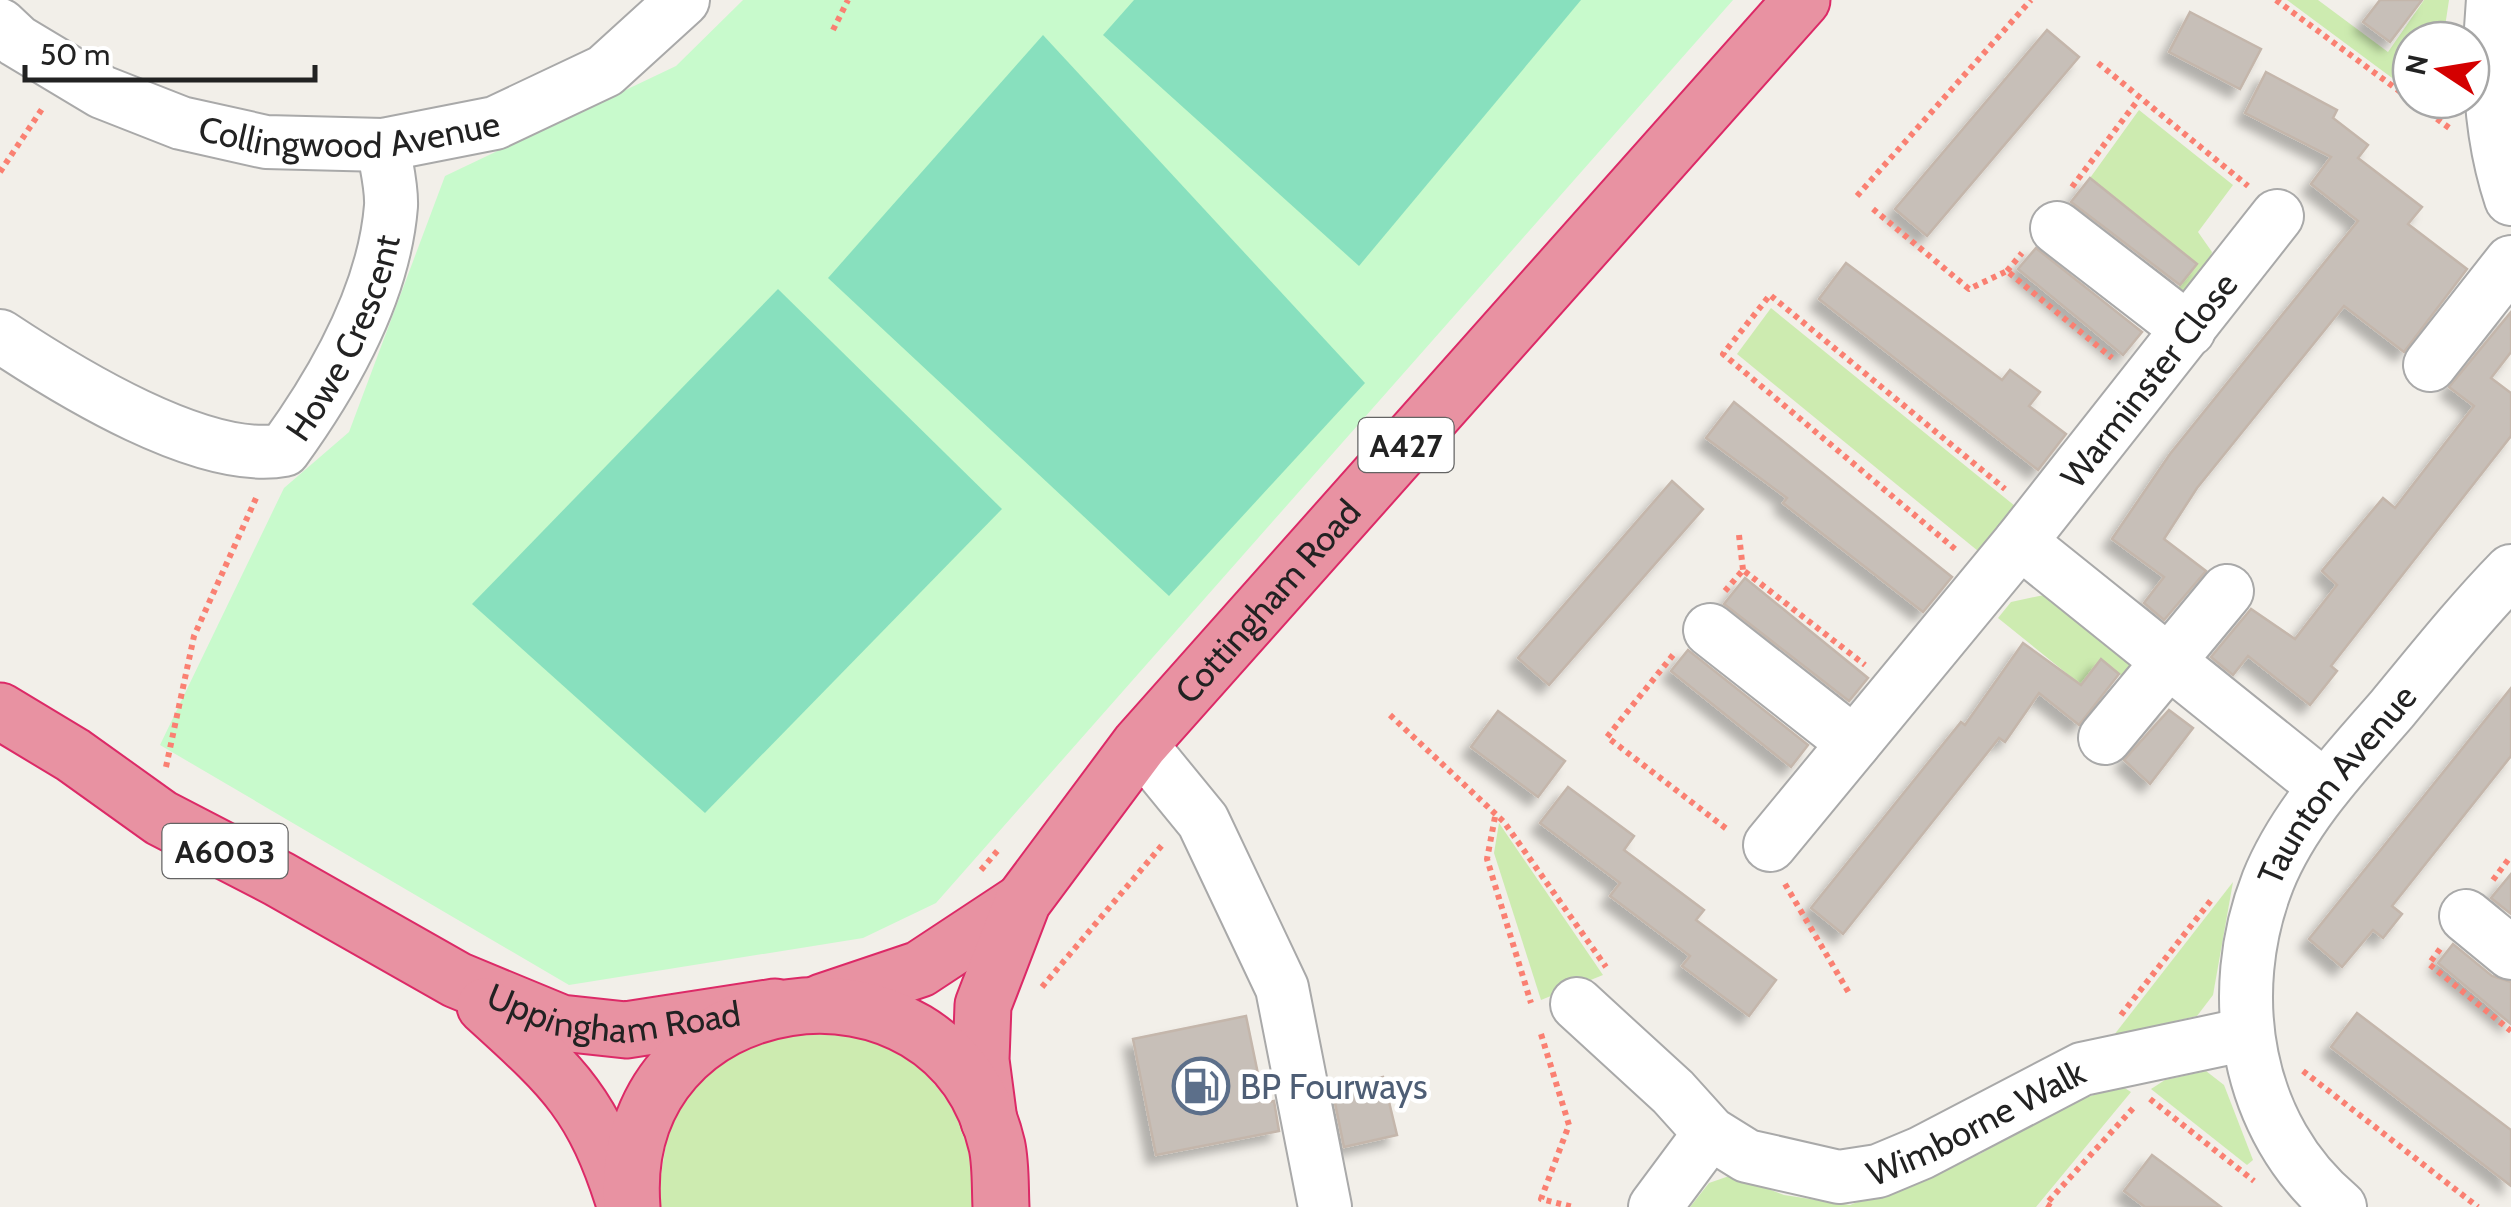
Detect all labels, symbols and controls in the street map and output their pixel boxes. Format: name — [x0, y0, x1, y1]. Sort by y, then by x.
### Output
scale bar — [25, 20, 315, 82]
north arrow — [2391, 20, 2491, 120]
text: 50 m — [40, 36, 110, 73]
text: N — [2398, 52, 2435, 78]
street label: Collingwood Avenue — [195, 101, 503, 166]
street label: Howe Crescent — [276, 231, 408, 449]
street label: Warminster Close — [2052, 264, 2246, 496]
road number: A427 — [1358, 418, 1454, 472]
street label: Cottingham Road — [1165, 490, 1369, 712]
street label: Taunton Avenue — [2248, 675, 2425, 891]
road number: A6003 — [162, 824, 288, 878]
street label: Uppingham Road — [481, 973, 743, 1051]
street label: Wimborne Walk — [1860, 1050, 2092, 1195]
fuel station icon: BP Fourways — [1171, 1056, 1231, 1116]
place label: BP Fourways — [1240, 1065, 1428, 1108]

